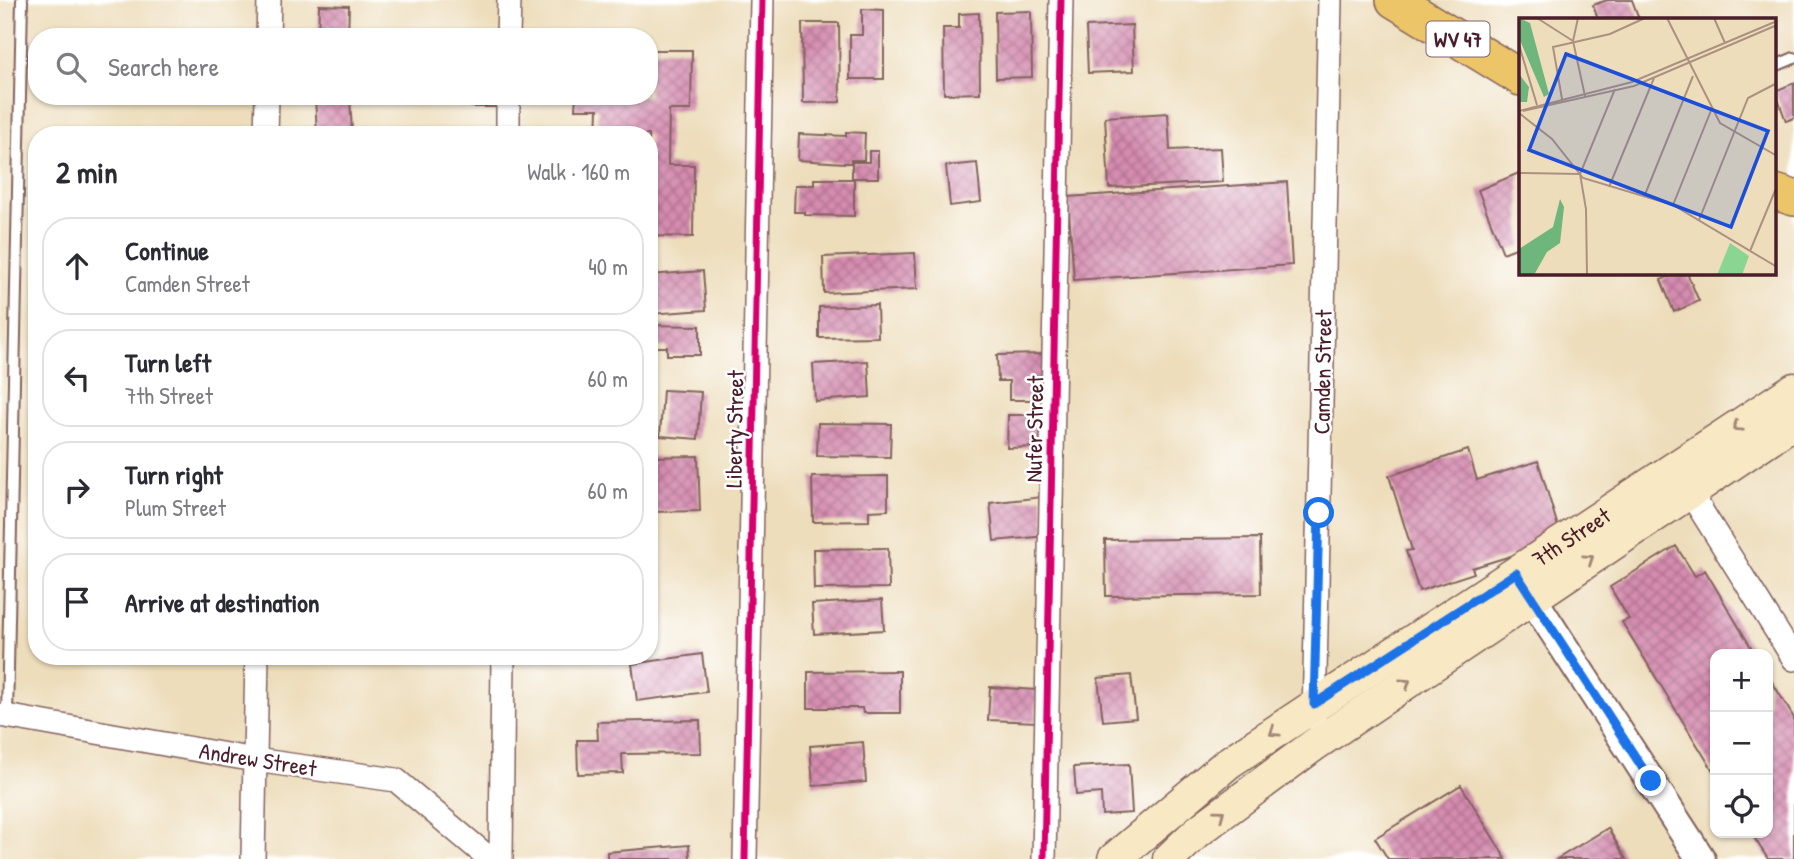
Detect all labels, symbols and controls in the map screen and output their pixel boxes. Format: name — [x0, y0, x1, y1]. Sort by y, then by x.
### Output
inset map — [1519, 18, 1776, 275]
road number: WV 47 — [1426, 22, 1490, 56]
search box — [28, 28, 658, 105]
icon: search — [52, 48, 90, 86]
text: Search here — [108, 49, 219, 84]
text: 2 min — [56, 152, 118, 192]
text: Walk · 160 m — [527, 156, 630, 187]
text: Continue — [125, 233, 209, 268]
icon: ahead — [58, 247, 96, 285]
text: 40 m — [588, 251, 628, 282]
text: Camden Street — [125, 268, 250, 299]
street label: Camden Street — [1305, 308, 1339, 435]
text: Turn left — [125, 345, 211, 380]
icon: left — [58, 359, 96, 397]
text: 60 m — [588, 363, 628, 394]
street label: Liberty Street — [717, 369, 751, 488]
street label: Nufer Street — [1018, 374, 1050, 483]
text: 7th Street — [125, 380, 213, 411]
one-way arrow — [1732, 419, 1745, 431]
text: Turn right — [125, 457, 223, 492]
icon: right — [58, 471, 96, 509]
text: 60 m — [588, 475, 628, 506]
text: Plum Street — [125, 492, 226, 523]
route start — [1303, 497, 1334, 528]
street label: 7th Street — [1526, 499, 1617, 574]
one-way arrow — [1581, 555, 1594, 567]
icon: arrive — [58, 583, 96, 621]
text: Arrive at destination — [125, 585, 320, 620]
map controls — [1710, 649, 1773, 838]
button: + — [1710, 649, 1773, 712]
one-way arrow — [1398, 679, 1411, 691]
button: − — [1710, 712, 1773, 775]
one-way arrow — [1269, 724, 1282, 736]
street label: Andrew Street — [197, 734, 320, 784]
route end — [1635, 765, 1666, 796]
button: locate — [1710, 775, 1773, 838]
one-way arrow — [1212, 810, 1225, 823]

